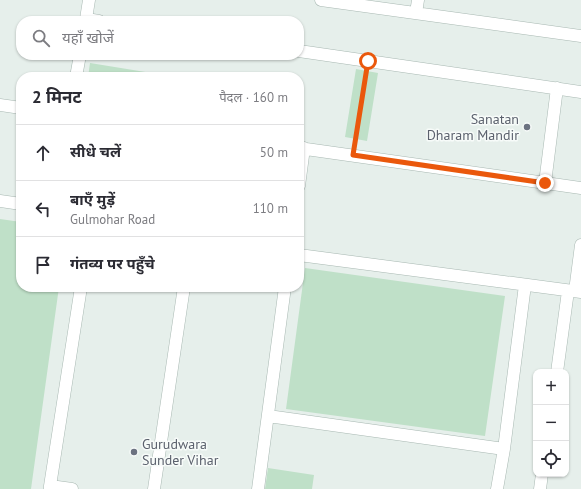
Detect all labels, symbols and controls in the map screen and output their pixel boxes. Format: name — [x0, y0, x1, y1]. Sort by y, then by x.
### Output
search box — [16, 16, 304, 60]
icon: search — [30, 27, 52, 49]
text: यहाँ खोजें — [62, 28, 114, 47]
route start — [359, 52, 377, 70]
text: 2 मिनट — [32, 86, 82, 108]
text: पैदल · 160 m — [219, 89, 288, 106]
place label: Sanatan Dharam Mandir — [427, 110, 519, 144]
marker: Sanatan Dharam Mandir — [522, 122, 532, 132]
icon: ahead — [32, 142, 54, 164]
text: सीधे चलें — [70, 142, 121, 161]
text: 50 m — [260, 144, 288, 161]
route end — [536, 174, 554, 192]
text: बाएँ मुड़ें — [70, 190, 115, 209]
icon: left — [32, 198, 54, 220]
text: 110 m — [253, 200, 288, 217]
text: Gulmohar Road — [70, 211, 155, 228]
icon: arrive — [32, 254, 54, 276]
text: गंतव्य पर पहुँचे — [70, 254, 155, 273]
map controls — [533, 369, 569, 477]
button: + — [533, 369, 569, 405]
button: − — [533, 405, 569, 441]
place label: Gurudwara Sunder Vihar — [142, 435, 219, 469]
button: locate — [533, 441, 569, 477]
marker: Gurudwara Sunder Vihar — [129, 447, 139, 457]

